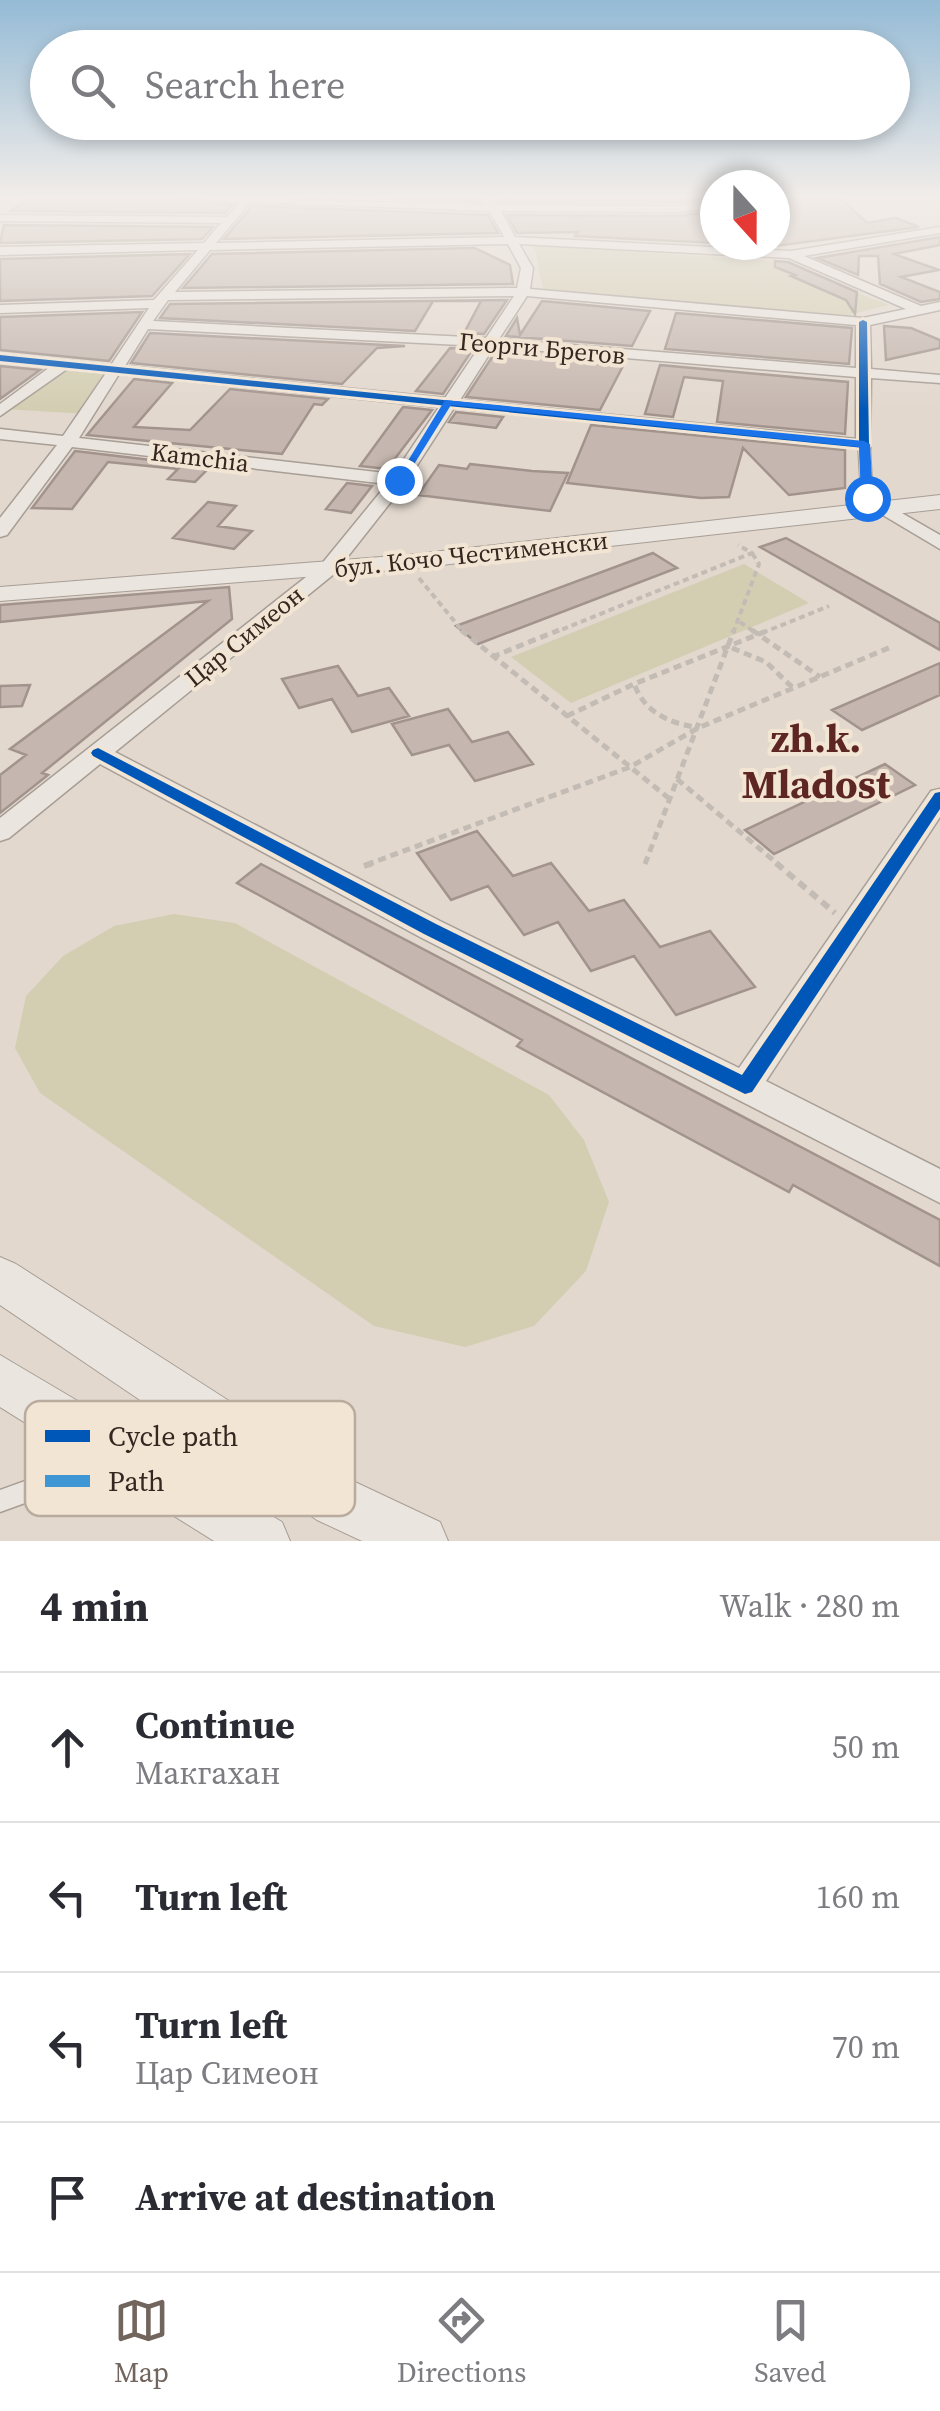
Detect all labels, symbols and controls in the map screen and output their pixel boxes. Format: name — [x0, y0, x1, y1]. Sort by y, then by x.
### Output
search box — [30, 30, 910, 140]
icon: search — [65, 58, 120, 113]
text: Search here — [145, 59, 345, 111]
north arrow — [700, 170, 790, 260]
street label: Георги Брегов — [458, 324, 626, 372]
street label: Kamchia — [149, 434, 251, 480]
route end — [377, 458, 423, 504]
route start — [845, 476, 891, 522]
street label: бул. Кочо Честименски — [332, 523, 610, 585]
street label: Цар Симеон — [177, 578, 311, 694]
district label: zh.k. Mladost — [742, 711, 891, 811]
legend — [25, 1401, 355, 1516]
text: Cycle path — [108, 1417, 238, 1455]
text: Path — [108, 1462, 165, 1500]
text: 4 min — [40, 1577, 149, 1635]
text: Walk · 280 m — [719, 1584, 900, 1628]
text: Continue — [135, 1699, 295, 1751]
icon: ahead — [40, 1720, 95, 1775]
text: 50 m — [832, 1725, 900, 1769]
text: Макгахан — [135, 1751, 280, 1795]
icon: left — [40, 1870, 95, 1925]
text: Turn left — [135, 1871, 287, 1923]
text: 160 m — [816, 1875, 900, 1919]
text: Turn left — [135, 1999, 287, 2051]
icon: left — [40, 2020, 95, 2075]
text: 70 m — [832, 2025, 900, 2069]
text: Цар Симеон — [135, 2051, 319, 2095]
icon: arrive — [40, 2170, 95, 2225]
text: Arrive at destination — [135, 2171, 496, 2223]
tab: Map — [114, 2293, 169, 2391]
tab: Directions — [397, 2293, 526, 2391]
tab: Saved — [754, 2293, 826, 2391]

